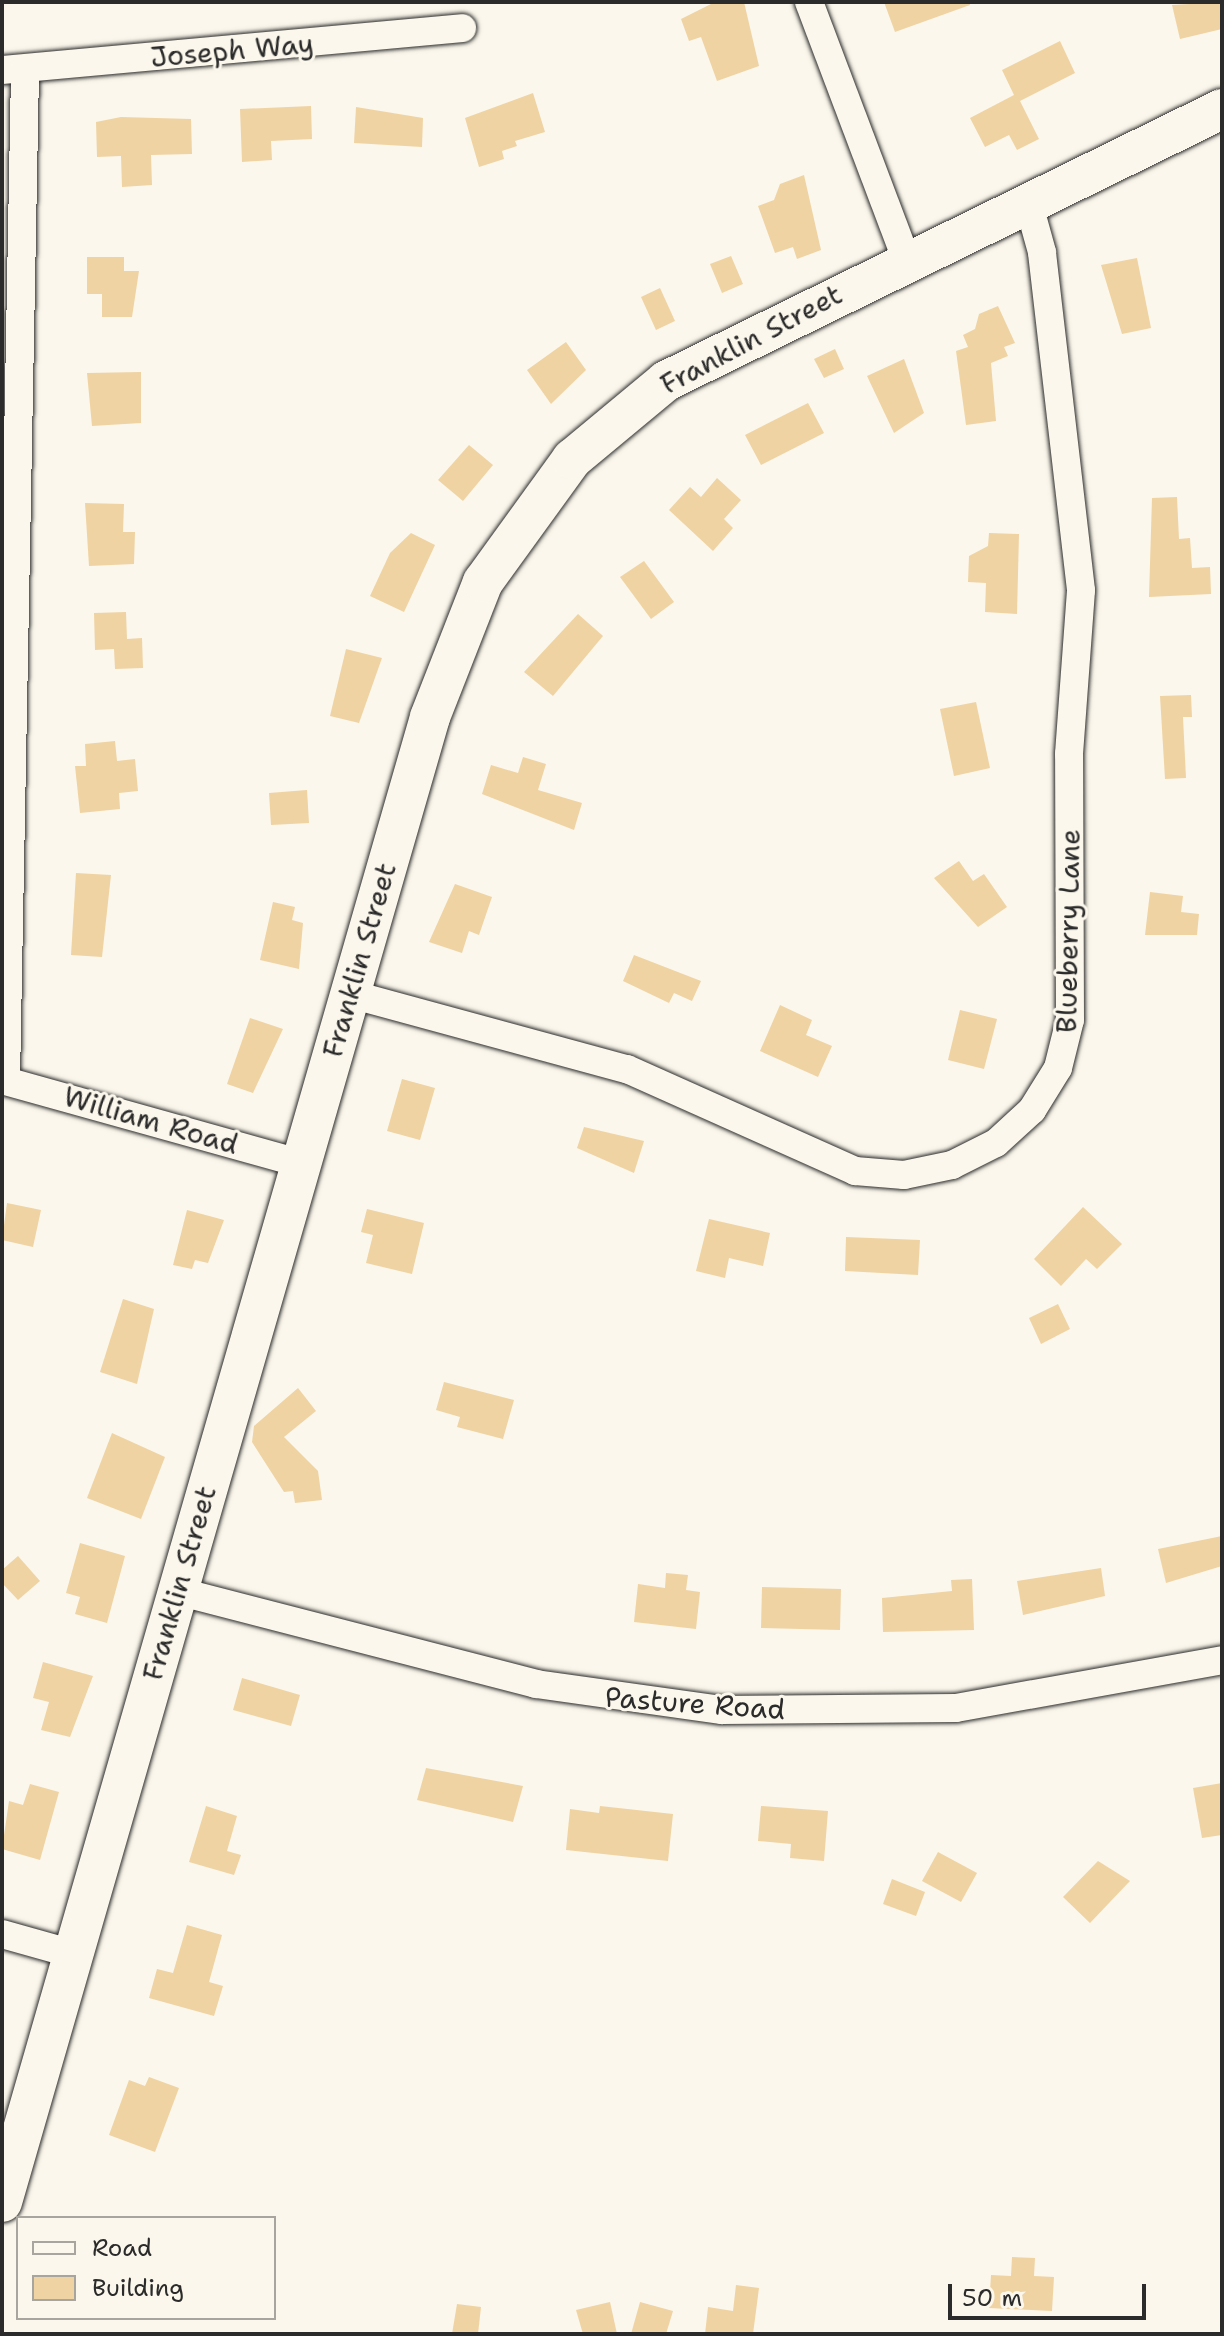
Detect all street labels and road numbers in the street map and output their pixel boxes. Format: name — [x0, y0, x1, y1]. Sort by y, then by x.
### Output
street label: Joseph Way — [149, 26, 315, 74]
street label: Franklin Street — [655, 277, 847, 401]
street label: Blueberry Lane — [1049, 829, 1087, 1033]
street label: Franklin Street — [315, 859, 403, 1061]
street label: William Road — [60, 1079, 242, 1161]
street label: Franklin Street — [135, 1482, 223, 1684]
street label: Pasture Road — [604, 1680, 786, 1726]

